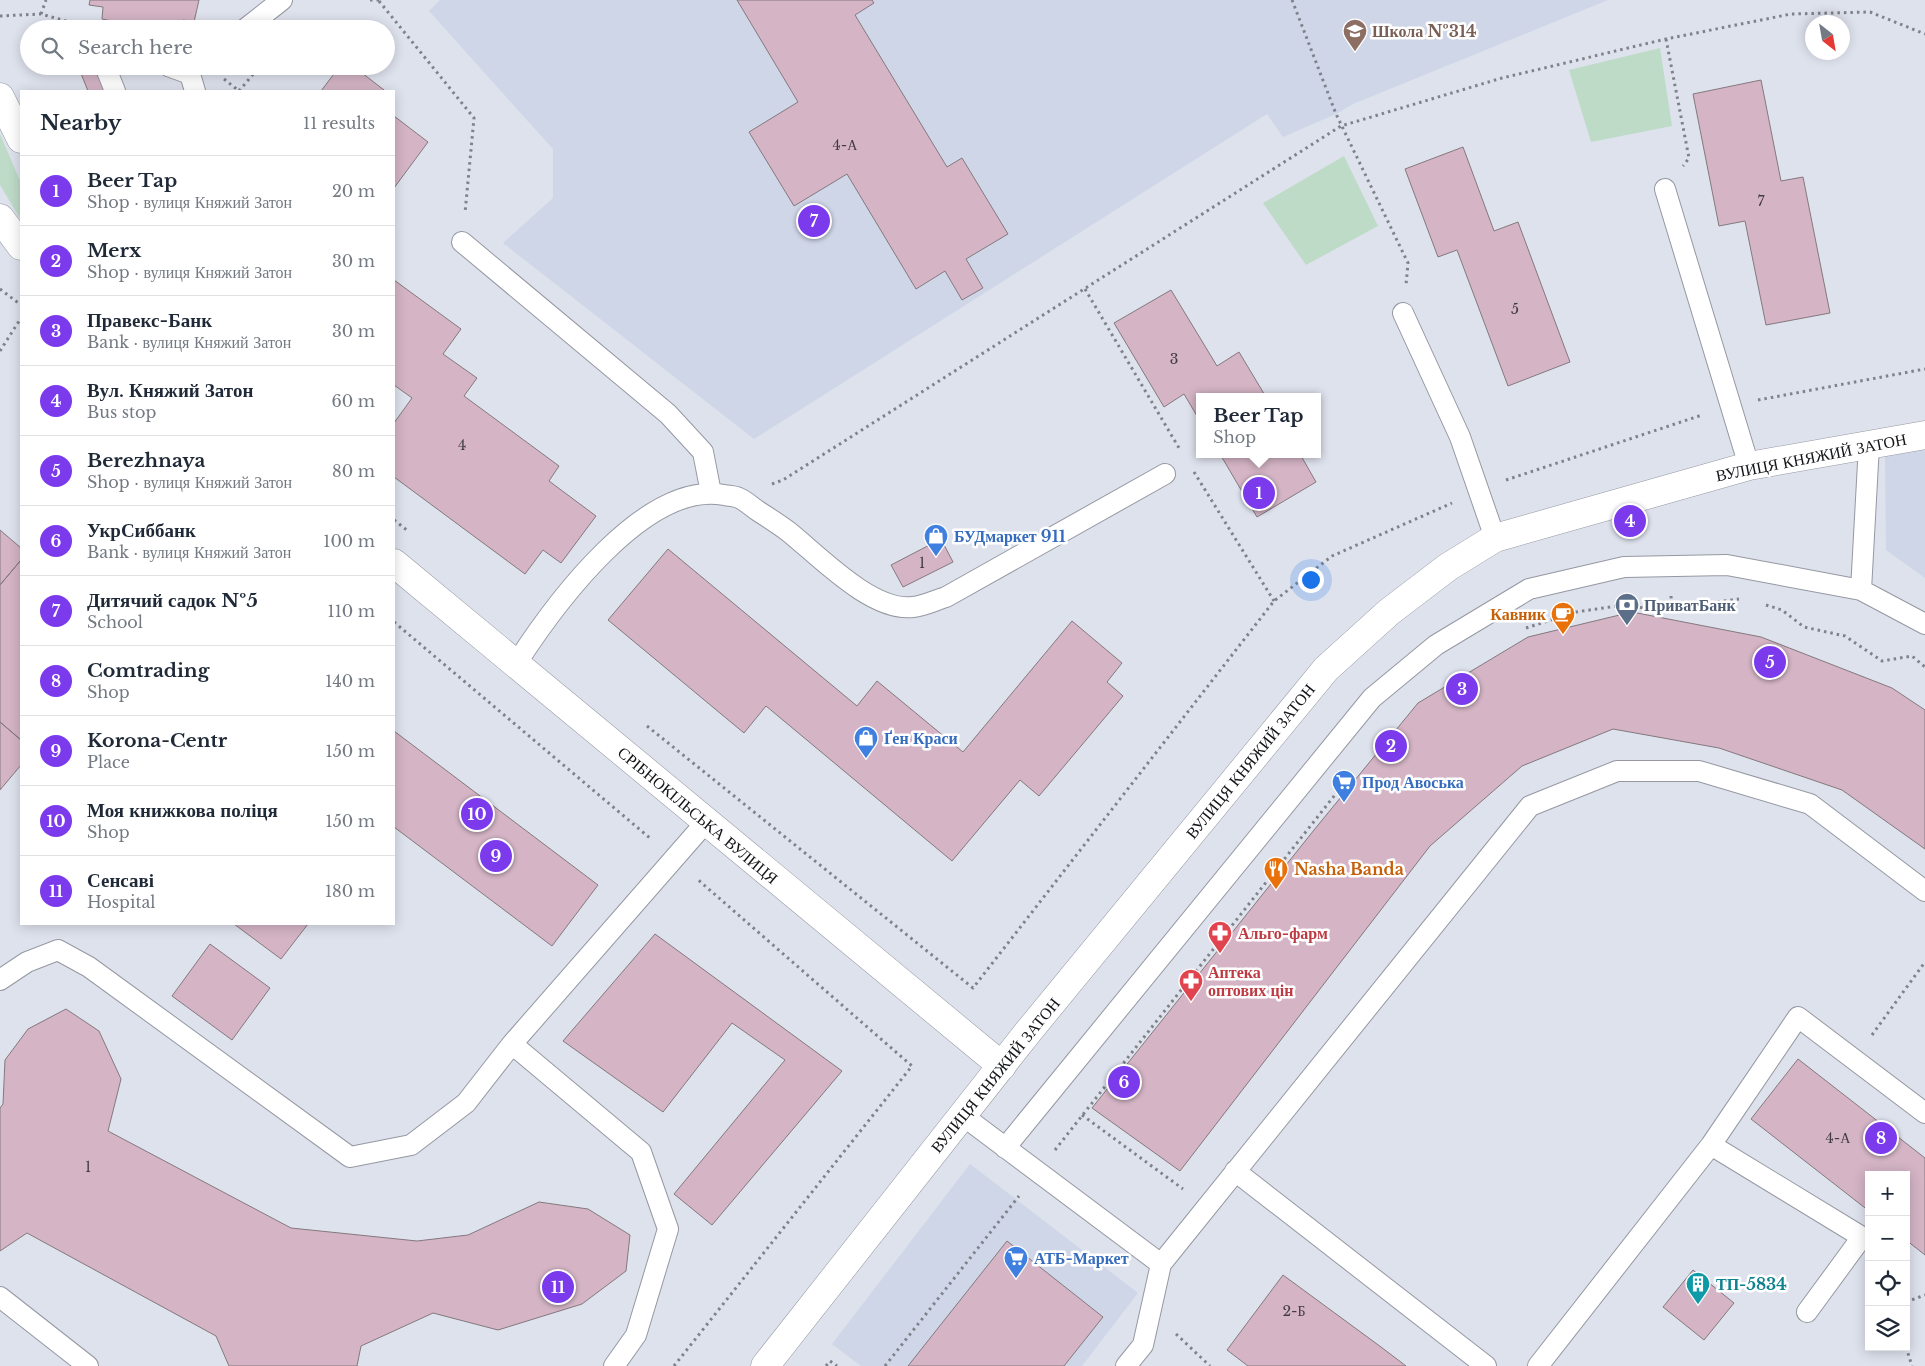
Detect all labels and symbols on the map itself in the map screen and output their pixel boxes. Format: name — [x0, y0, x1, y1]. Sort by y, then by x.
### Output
north arrow — [1805, 15, 1850, 60]
school or university icon: Школа №314 — [1342, 18, 1368, 52]
place label: Школа №314 — [1372, 21, 1477, 41]
house number: 4-А — [833, 136, 858, 154]
house number: 7 — [1757, 192, 1765, 210]
pin: 7 — [798, 202, 830, 240]
house number: 5 — [1511, 300, 1519, 318]
house number: 3 — [1170, 350, 1178, 368]
street label: ВУЛИЦЯ КНЯЖИЙ ЗАТОН — [1714, 429, 1909, 485]
house number: 4 — [458, 436, 466, 454]
pin: 1 — [1243, 474, 1275, 512]
pin: 4 — [1614, 502, 1646, 540]
shop icon: БУДмаркет 911 — [923, 523, 949, 557]
place label: БУДмаркет 911 — [954, 526, 1066, 546]
house number: 1 — [919, 554, 925, 572]
your location — [1298, 567, 1324, 593]
bank icon: ПриватБанк — [1614, 592, 1640, 626]
place label: ПриватБанк — [1644, 595, 1736, 615]
cafe icon: Кавник — [1550, 601, 1576, 635]
place label: Кавник — [1490, 604, 1547, 624]
pin: 5 — [1754, 643, 1786, 681]
pin: 3 — [1446, 670, 1478, 708]
street label: ВУЛИЦЯ КНЯЖИЙ ЗАТОН — [1181, 679, 1319, 843]
shop icon: Ґен Краси — [853, 725, 879, 759]
pin: 2 — [1375, 727, 1407, 765]
place label: Ґен Краси — [884, 728, 958, 748]
street label: СРІБНОКІЛЬСЬКА ВУЛИЦЯ — [614, 742, 782, 888]
supermarket icon: Прод Авоська — [1331, 769, 1357, 803]
place label: Прод Авоська — [1362, 772, 1464, 792]
pin: 10 — [461, 795, 493, 833]
pin: 9 — [480, 837, 512, 875]
restaurant icon: Nasha Banda — [1263, 856, 1289, 890]
place label: Nasha Banda — [1294, 859, 1404, 879]
pharmacy icon: Альго-фарм — [1207, 920, 1233, 954]
place label: Альго-фарм — [1238, 923, 1328, 943]
place label: Аптека оптових цін — [1208, 962, 1293, 1000]
pharmacy icon: Аптека оптових цін — [1178, 968, 1204, 1002]
street label: ВУЛИЦЯ КНЯЖИЙ ЗАТОН — [926, 993, 1064, 1157]
pin: 6 — [1108, 1063, 1140, 1101]
pin: 8 — [1865, 1119, 1897, 1157]
house number: 4-А — [1826, 1129, 1851, 1147]
house number: 1 — [85, 1158, 91, 1176]
supermarket icon: АТБ-Маркет — [1003, 1245, 1029, 1279]
place label: АТБ-Маркет — [1034, 1248, 1129, 1268]
pin: 11 — [542, 1268, 574, 1306]
building icon: ТП-5834 — [1685, 1271, 1711, 1305]
place label: ТП-5834 — [1716, 1274, 1787, 1294]
house number: 2-Б — [1282, 1302, 1306, 1320]

